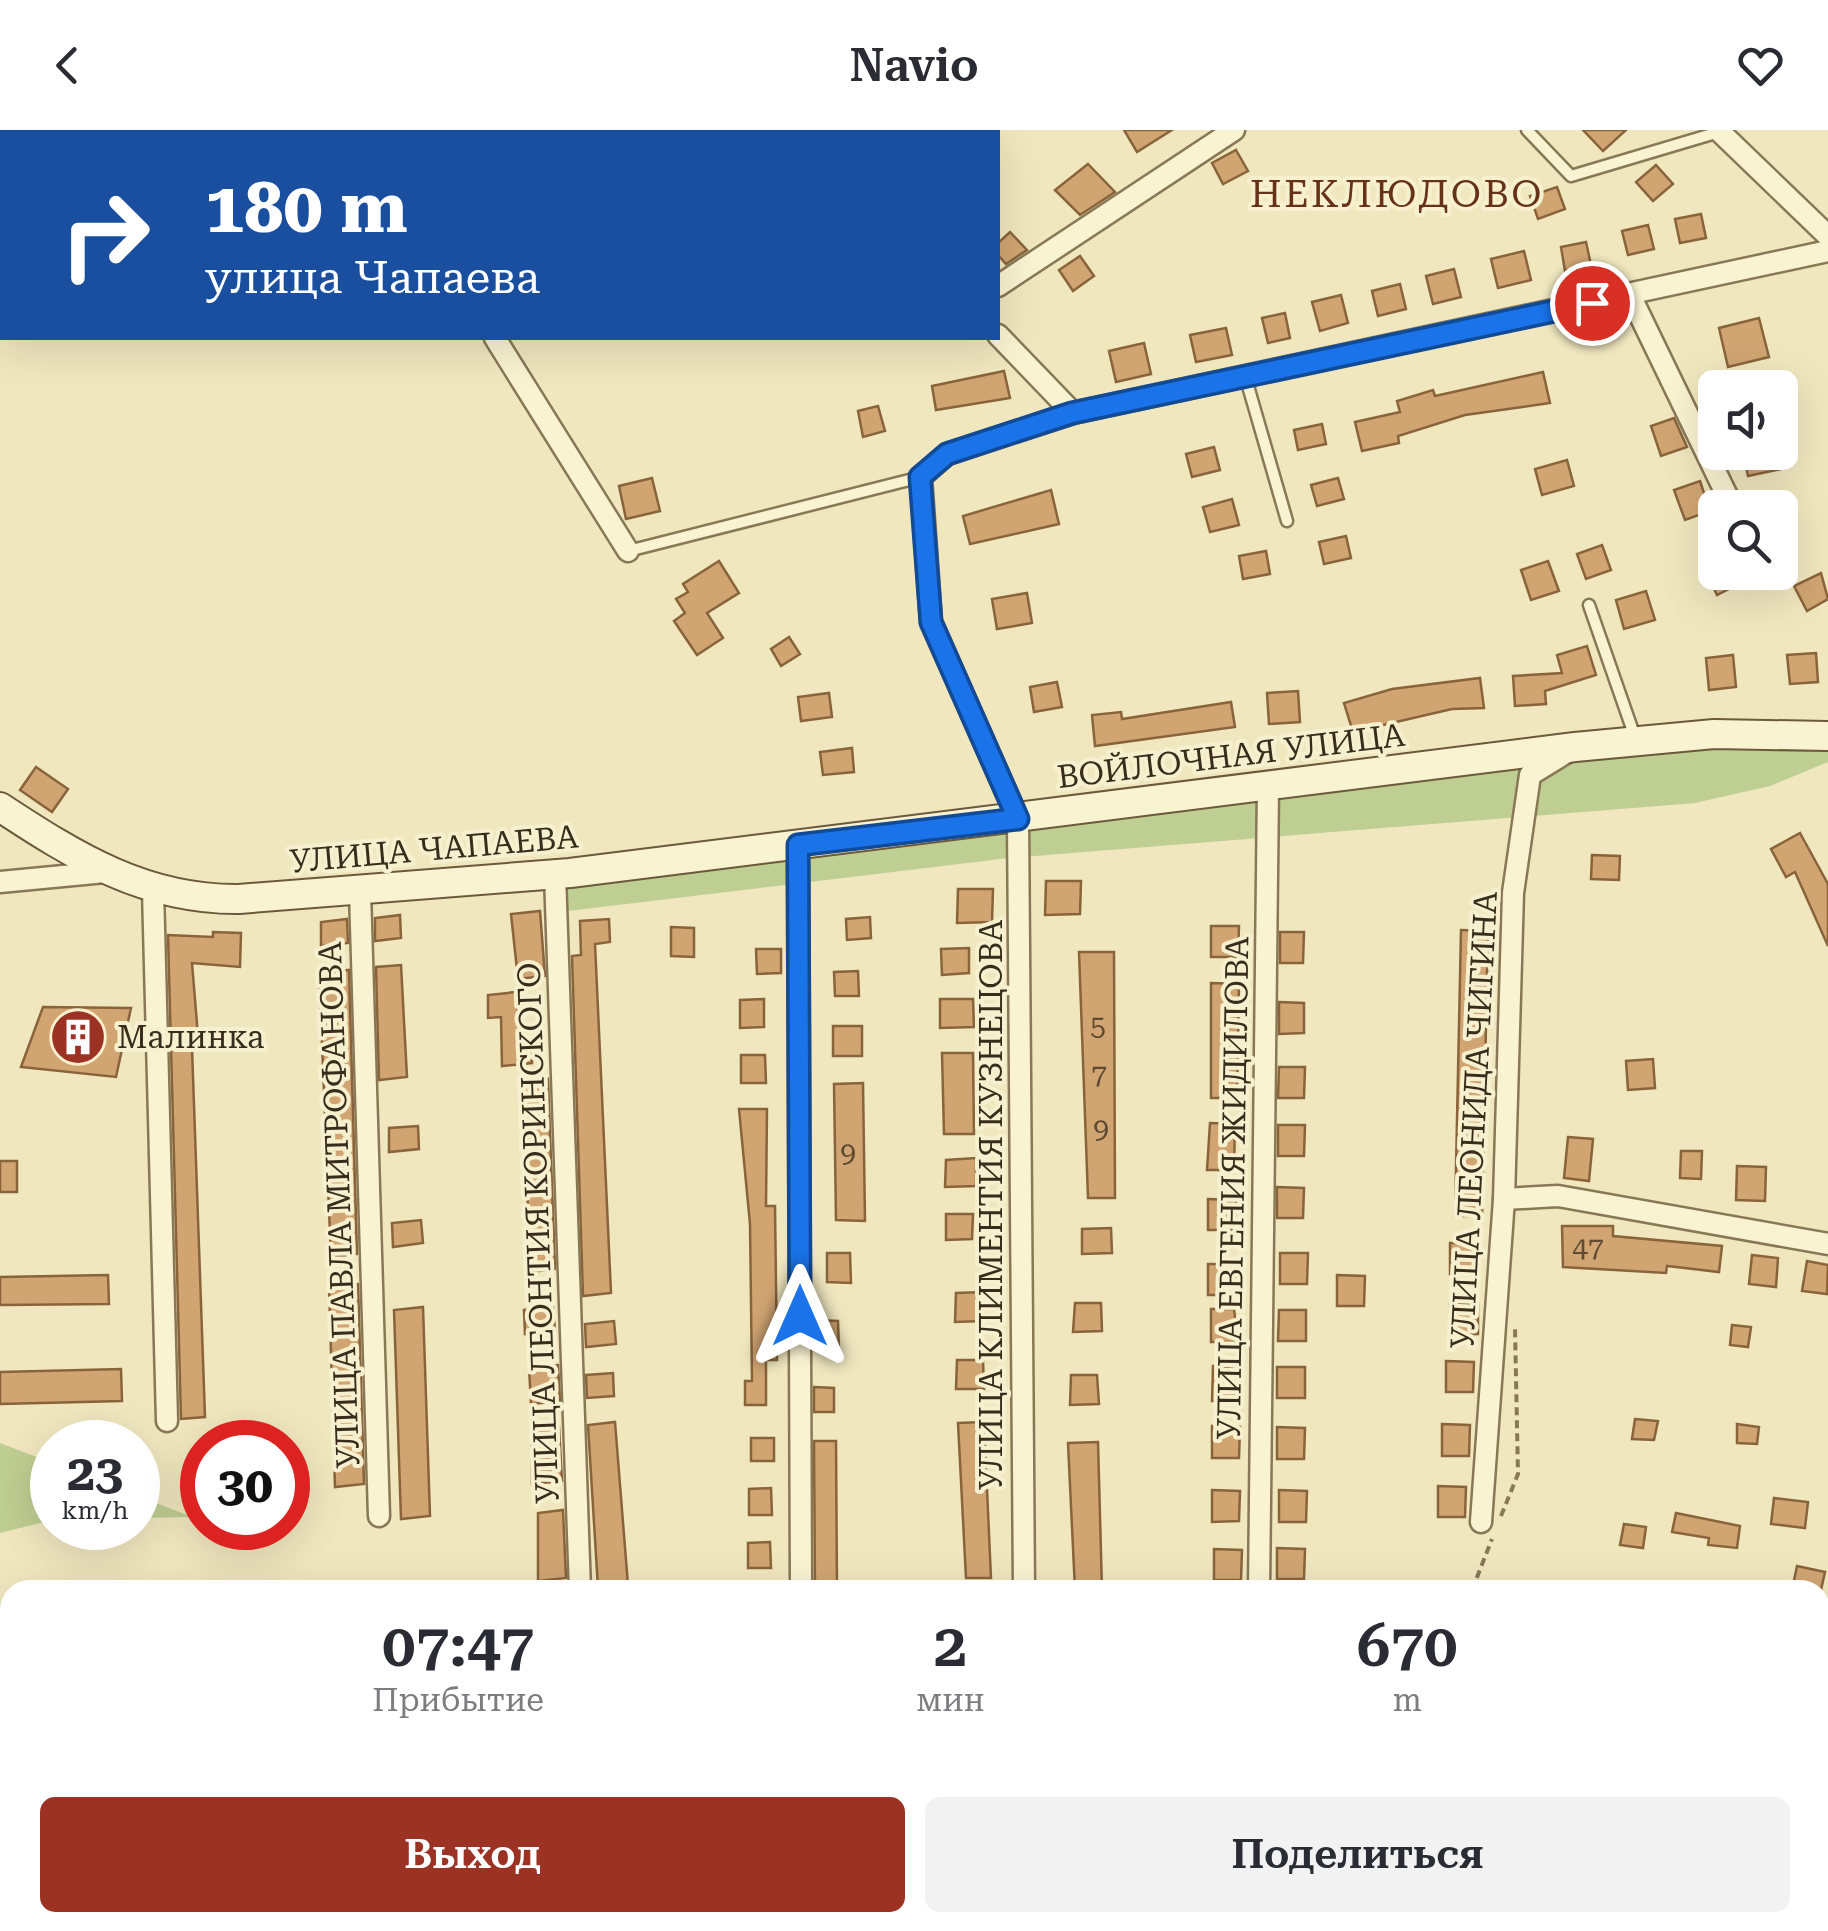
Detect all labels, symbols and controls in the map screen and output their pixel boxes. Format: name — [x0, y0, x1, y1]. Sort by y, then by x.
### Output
icon: back — [40, 38, 95, 93]
icon: heart — [1733, 38, 1788, 93]
text: Navio — [849, 39, 979, 92]
text: 180 m — [205, 167, 408, 249]
icon: right — [40, 170, 170, 300]
district label: НЕКЛЮДОВО — [1250, 172, 1544, 216]
text: улица Чапаева — [205, 251, 540, 304]
pin — [1550, 261, 1635, 346]
icon: arrive — [1565, 276, 1620, 331]
map controls — [1698, 370, 1798, 590]
button: sound — [1698, 370, 1798, 470]
button: search — [1698, 490, 1798, 590]
street label: ВОЙЛОЧНАЯ УЛИЦА — [1055, 716, 1408, 796]
street label: УЛИЦА ЧАПАЕВА — [288, 817, 581, 881]
street label: УЛИЦА ЛЕОНИДА ЧИГИНА — [1443, 890, 1505, 1350]
street label: УЛИЦА КЛИМЕНТИЯ КУЗНЕЦОВА — [972, 919, 1010, 1490]
street label: УЛИЦА ЕВГЕНИЯ ЖИДИЛОВА — [1210, 936, 1256, 1440]
street label: УЛИЦА ПАВЛА МИТРОФАНОВА — [311, 940, 367, 1469]
street label: УЛИЦА ЛЕОНТИЯ КОРИНСКОГО — [510, 962, 566, 1504]
building icon: Малинка — [48, 1007, 108, 1067]
house number: 5 — [1090, 1009, 1106, 1042]
place label: Малинка — [117, 1018, 264, 1056]
house number: 7 — [1091, 1058, 1107, 1091]
house number: 9 — [1093, 1112, 1109, 1145]
house number: 9 — [840, 1136, 856, 1169]
house number: 47 — [1572, 1231, 1604, 1264]
position arrow — [748, 1264, 852, 1368]
speed limit sign: 30 — [180, 1420, 310, 1550]
text: 23 — [67, 1444, 123, 1502]
text: km/h — [62, 1496, 128, 1525]
text: 07:47 — [382, 1610, 534, 1681]
text: 2 — [934, 1610, 967, 1681]
text: 670 — [1357, 1610, 1458, 1681]
text: Прибытие — [372, 1681, 544, 1719]
text: мин — [916, 1681, 984, 1719]
text: m — [1393, 1681, 1422, 1719]
button: Выход — [40, 1797, 905, 1912]
button: Поделиться — [925, 1797, 1790, 1912]

